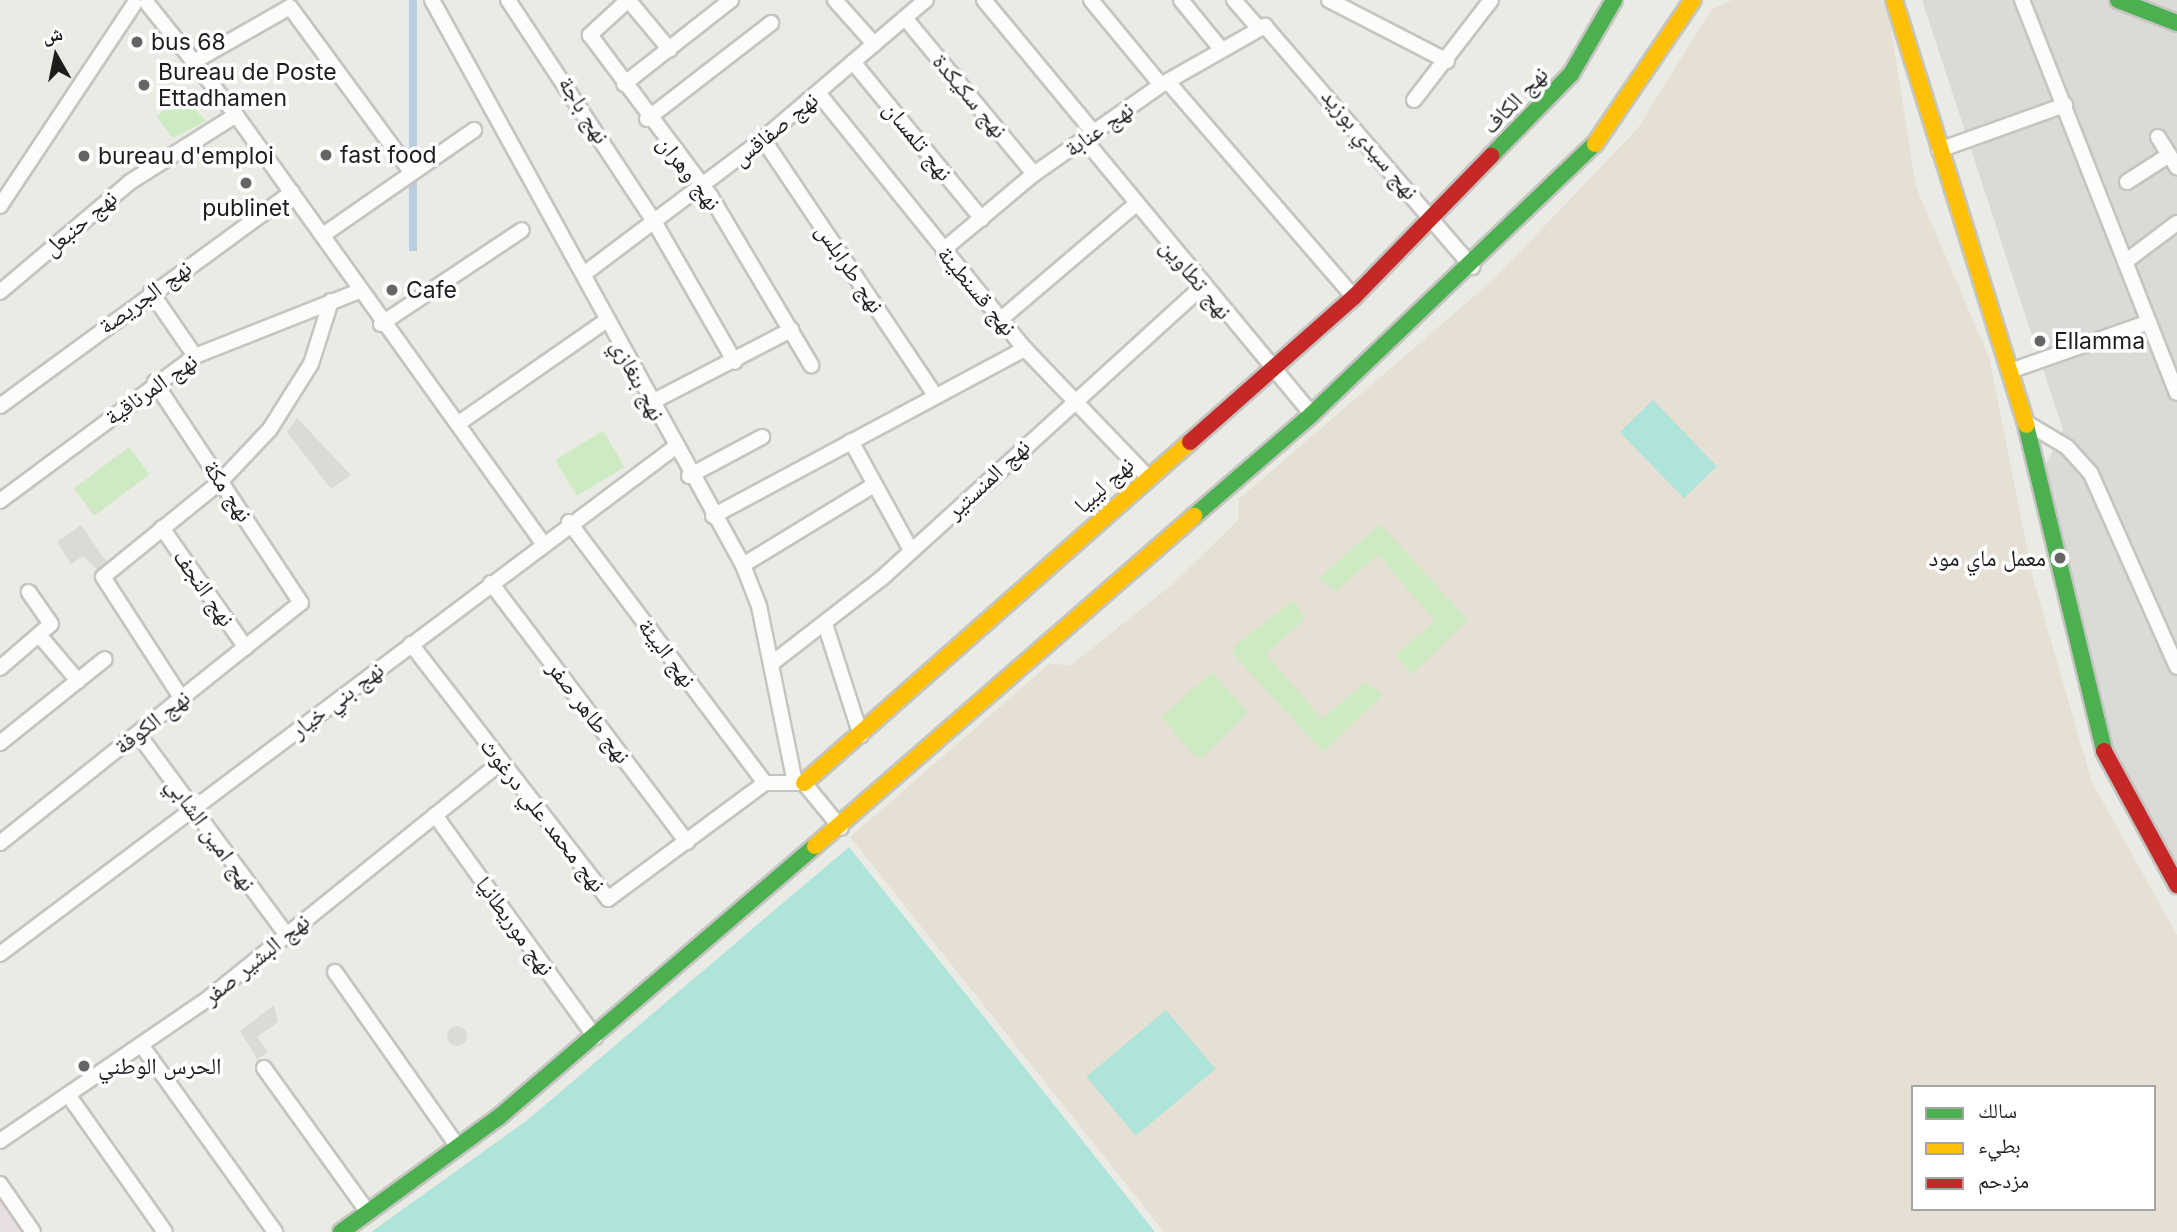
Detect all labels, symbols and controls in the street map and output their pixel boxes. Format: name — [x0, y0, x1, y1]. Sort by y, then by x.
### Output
north arrow — [21, 21, 91, 91]
text: ش — [41, 22, 64, 48]
place label: bus 68 — [151, 28, 226, 56]
marker: bus 68 — [129, 34, 145, 50]
street label: نهج سكيكدة — [927, 48, 1013, 144]
place label: Bureau de Poste Ettadhamen — [158, 58, 337, 112]
street label: نهج الكاف — [1476, 61, 1554, 139]
street label: نهج باجة — [553, 71, 615, 149]
marker: Bureau de Poste Ettadhamen — [136, 77, 152, 93]
street label: نهج سيدي بوزيد — [1316, 83, 1424, 205]
street label: نهج صفاقس — [726, 86, 824, 172]
street label: نهج عنابة — [1059, 95, 1139, 163]
street label: نهج تلمسان — [878, 96, 958, 186]
street label: نهج وهران — [651, 130, 727, 216]
place label: fast food — [340, 141, 437, 169]
place label: bureau d'emploi — [98, 142, 274, 170]
marker: fast food — [318, 147, 334, 163]
marker: bureau d'emploi — [76, 148, 92, 164]
marker: publinet — [238, 175, 254, 191]
street label: نهج حنبعل — [37, 184, 123, 262]
place label: publinet — [202, 194, 290, 222]
street label: نهج طرابلس — [810, 218, 890, 318]
street label: نهج تطاوين — [1154, 233, 1238, 325]
street label: نهج قسنطينة — [932, 241, 1022, 341]
street label: نهج الجريصة — [93, 254, 197, 340]
place label: Cafe — [406, 276, 457, 304]
marker: Cafe — [384, 282, 400, 298]
place label: Ellamma — [2054, 327, 2145, 355]
marker: Ellamma — [2032, 333, 2048, 349]
street label: نهج بنغازي — [605, 335, 671, 425]
street label: نهج المرناقية — [99, 347, 203, 431]
street label: نهج المنستير — [940, 433, 1036, 525]
street label: نهج ليبيا — [1068, 451, 1140, 519]
street label: نهج مكة — [197, 455, 259, 527]
street label: نهج النجف — [167, 544, 241, 632]
place label: معمل ماي مود — [1929, 544, 2046, 572]
marker: معمل ماي مود — [2052, 550, 2068, 566]
street label: نهج البيئة — [632, 613, 702, 693]
street label: نهج طاهر صفر — [541, 655, 637, 769]
street label: نهج بني خيار — [285, 656, 389, 744]
street label: نهج الكوفة — [109, 684, 195, 760]
street label: نهج محمد علي درغوث — [474, 733, 612, 897]
street label: نهج امين الشابي — [160, 771, 262, 897]
street label: نهج موريطانيا — [470, 871, 560, 981]
street label: نهج البشير صفر — [197, 908, 315, 1010]
place label: الحرس الوطني — [98, 1052, 222, 1080]
marker: الحرس الوطني — [76, 1058, 92, 1074]
legend — [1911, 1085, 2156, 1211]
text: سالك — [1978, 1098, 2017, 1123]
text: بطيء — [1978, 1133, 2021, 1158]
text: مزدحم — [1978, 1168, 2029, 1193]

